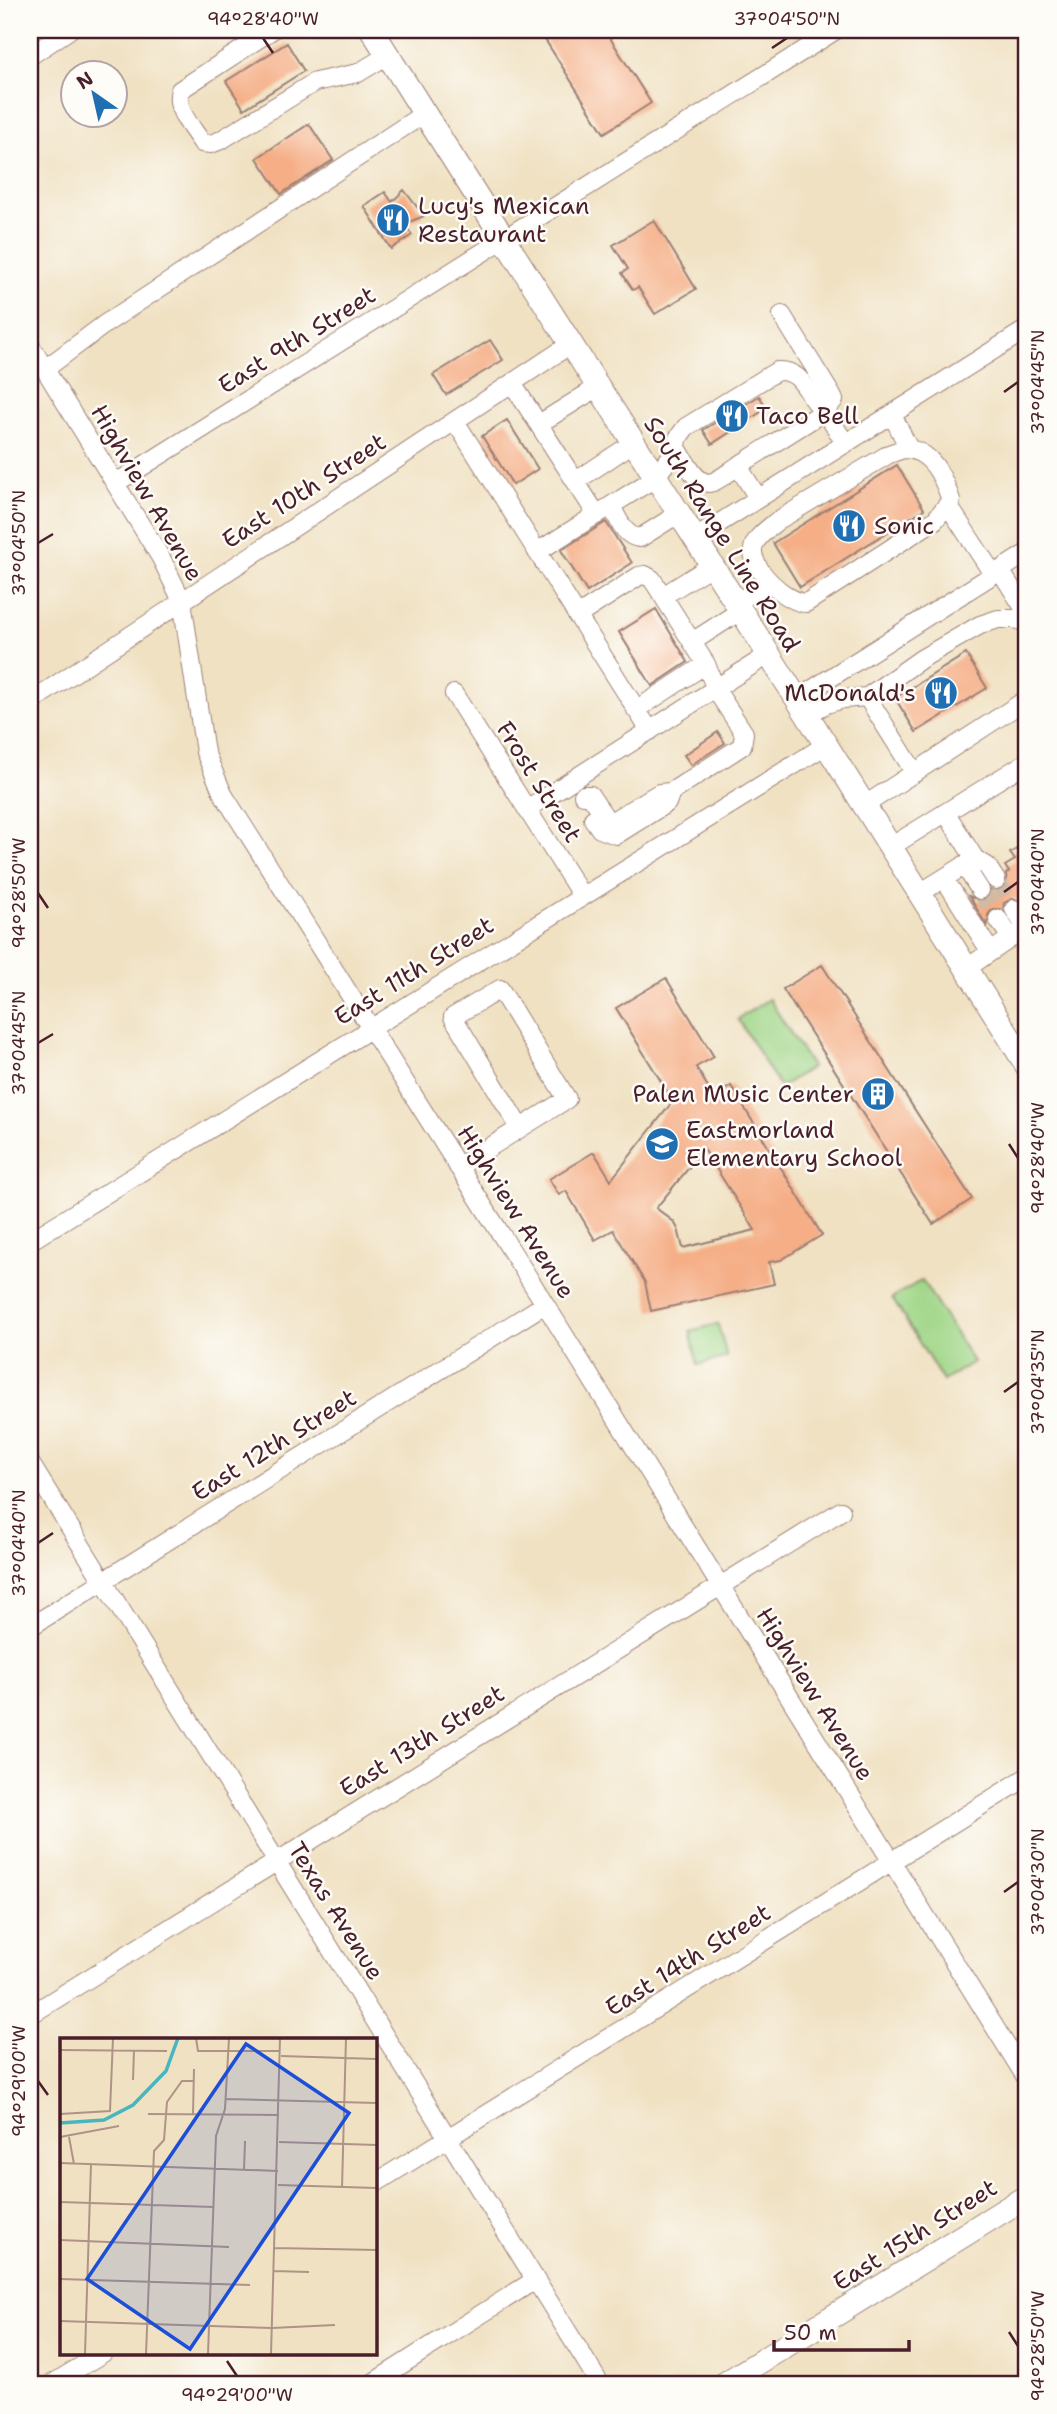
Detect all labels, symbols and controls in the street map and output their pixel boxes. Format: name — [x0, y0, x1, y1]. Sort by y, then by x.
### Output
text: 94°28'40"W — [207, 7, 319, 31]
text: 37°04'50"N — [734, 7, 840, 31]
north arrow — [60, 60, 130, 130]
text: N — [72, 66, 98, 95]
place label: Lucy's Mexican Restaurant — [418, 190, 590, 250]
restaurant icon: Lucy's Mexican Restaurant — [374, 201, 412, 239]
street label: East 9th Street — [212, 279, 382, 401]
text: 37°04'45"N — [1026, 329, 1050, 435]
restaurant icon: Taco Bell — [713, 397, 751, 435]
street label: Highview Avenue — [83, 399, 211, 587]
place label: Taco Bell — [756, 400, 859, 432]
street label: South Range Line Road — [636, 410, 808, 658]
street label: East 10th Street — [216, 426, 392, 556]
text: 37°04'50"N — [7, 490, 31, 596]
restaurant icon: Sonic — [830, 507, 868, 545]
place label: Sonic — [874, 510, 934, 542]
restaurant icon: McDonald's — [922, 674, 960, 712]
place label: McDonald's — [784, 677, 916, 709]
street label: Frost Street — [489, 715, 589, 849]
text: 37°04'40"N — [1026, 828, 1050, 936]
text: 94°28'50"W — [7, 837, 31, 949]
street label: East 11th Street — [328, 909, 500, 1033]
text: 37°04'45"N — [7, 990, 31, 1096]
building icon: Palen Music Center — [859, 1075, 897, 1113]
place label: Palen Music Center — [632, 1078, 854, 1110]
text: 94°28'40"W — [1026, 1102, 1050, 1214]
place label: Eastmorland Elementary School — [686, 1114, 903, 1174]
street label: Highview Avenue — [450, 1119, 582, 1305]
school or university icon: Eastmorland Elementary School — [643, 1125, 681, 1163]
text: 37°04'35"N — [1026, 1329, 1050, 1435]
street label: East 12th Street — [186, 1382, 362, 1508]
text: 37°04'40"N — [7, 1489, 31, 1597]
street label: Highview Avenue — [749, 1601, 881, 1787]
street label: East 13th Street — [334, 1677, 510, 1805]
text: 37°04'30"N — [1026, 1828, 1050, 1936]
street label: Texas Avenue — [281, 1836, 391, 1986]
street label: East 14th Street — [599, 1896, 777, 2024]
text: 94°29'00"W — [7, 2025, 31, 2137]
inset map — [60, 2038, 376, 2354]
street label: East 15th Street — [827, 2172, 1003, 2298]
text: 94°28'50"W — [1026, 2290, 1050, 2402]
scale bar — [774, 2309, 908, 2353]
text: 50 m — [784, 2319, 837, 2347]
text: 94°29'00"W — [181, 2383, 293, 2407]

